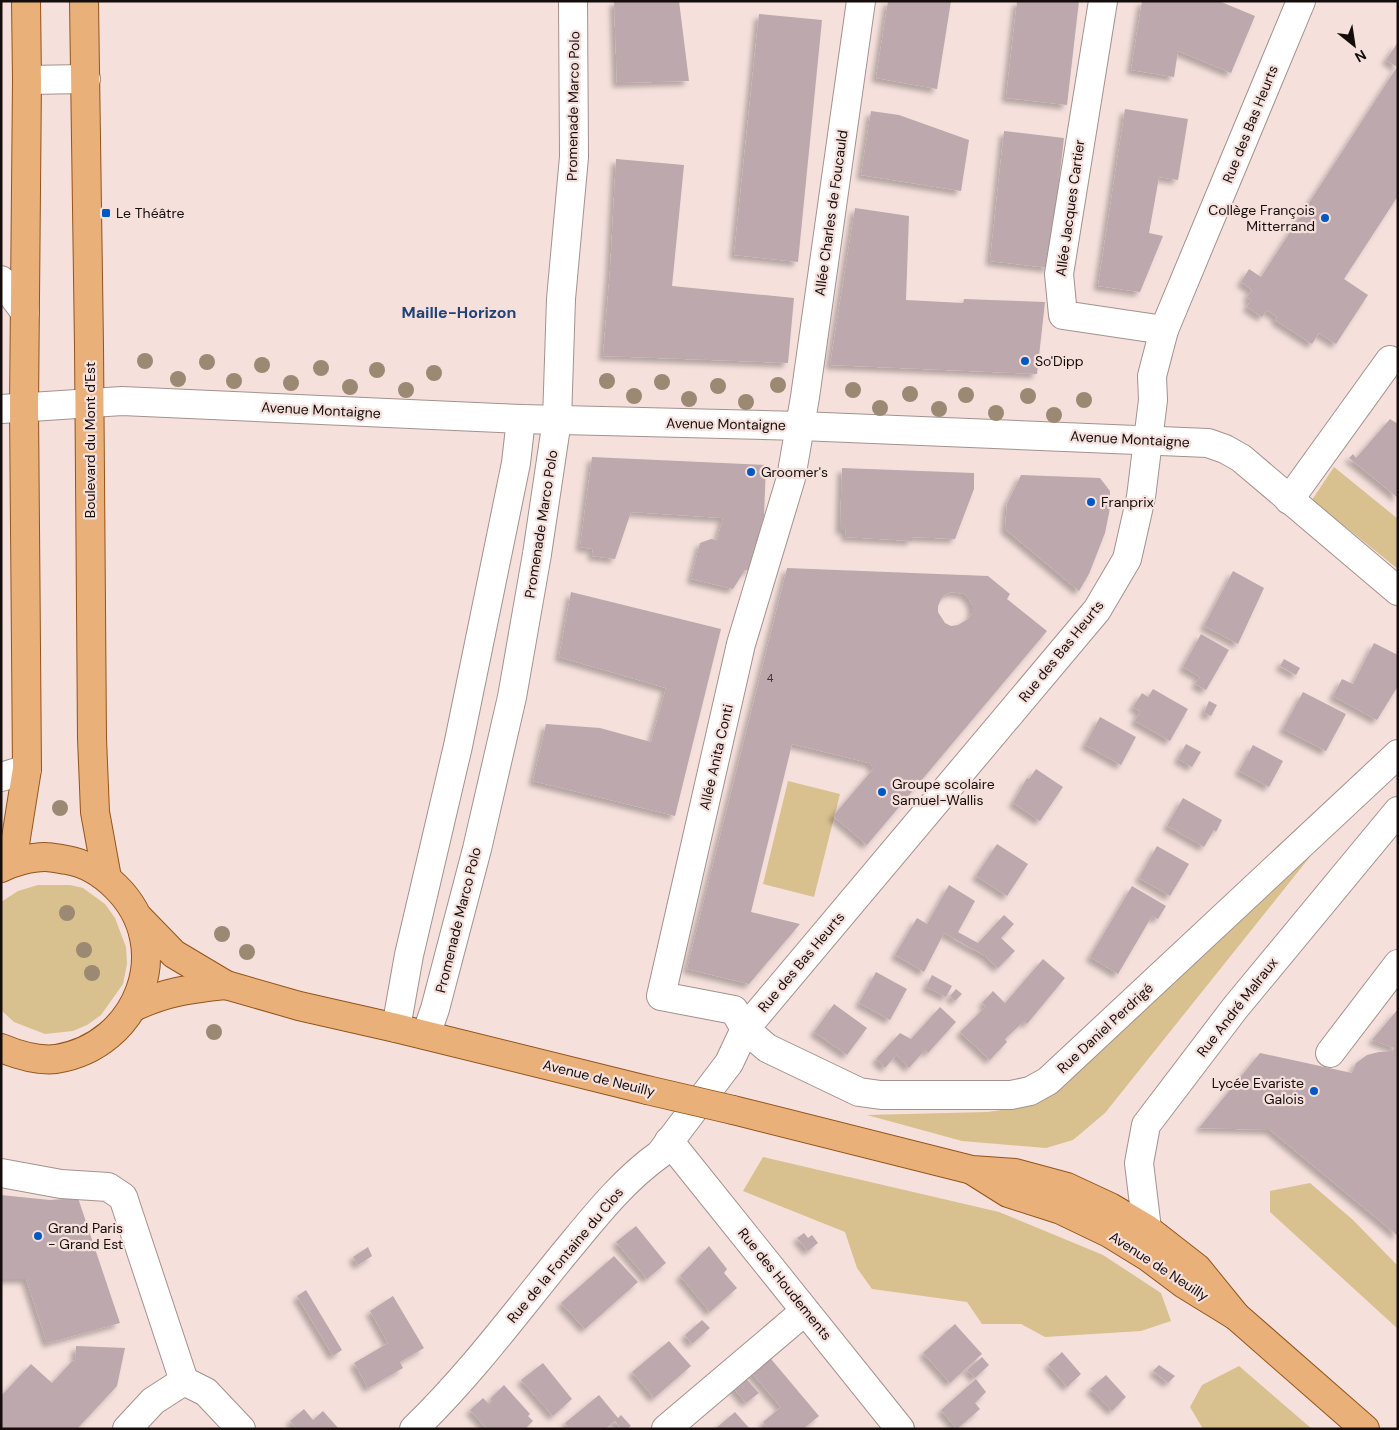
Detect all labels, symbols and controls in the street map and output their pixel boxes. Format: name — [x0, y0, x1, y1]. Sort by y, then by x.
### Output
north arrow — [1329, 20, 1379, 70]
street label: Promenade Marco Polo — [563, 31, 583, 181]
text: N — [1352, 46, 1369, 67]
street label: Rue des Bas Heurts — [1218, 62, 1282, 186]
street label: Allée Charles de Foucauld — [810, 129, 852, 297]
street label: Allée Jacques Cartier — [1051, 138, 1089, 278]
place label: Collège François Mitterrand — [1208, 201, 1315, 235]
place label: Le Théâtre — [116, 204, 184, 222]
marker: Le Théâtre — [100, 207, 112, 219]
marker: Collège François Mitterrand — [1319, 212, 1331, 224]
district label: Maille-Horizon — [402, 302, 516, 323]
place label: So'Dipp — [1035, 352, 1084, 370]
marker: So'Dipp — [1019, 355, 1031, 367]
street label: Boulevard du Mont d'Est — [81, 362, 99, 518]
street label: Avenue Montaigne — [261, 398, 381, 422]
street label: Avenue Montaigne — [666, 414, 786, 434]
street label: Avenue Montaigne — [1070, 427, 1190, 451]
street label: Promenade Marco Polo — [520, 449, 562, 599]
place label: Groomer's — [761, 463, 828, 481]
marker: Groomer's — [745, 466, 757, 478]
place label: Franprix — [1101, 493, 1154, 511]
marker: Franprix — [1085, 496, 1097, 508]
street label: Rue des Bas Heurts — [1015, 597, 1107, 705]
house number: 4 — [767, 671, 774, 685]
street label: Allée Anita Conti — [695, 702, 737, 812]
place label: Groupe scolaire Samuel-Wallis — [892, 775, 995, 809]
marker: Groupe scolaire Samuel-Wallis — [876, 786, 888, 798]
street label: Promenade Marco Polo — [431, 845, 485, 995]
street label: Rue des Bas Heurts — [754, 908, 848, 1016]
street label: Rue André Malraux — [1193, 954, 1281, 1060]
street label: Rue Daniel Perdrigé — [1053, 979, 1157, 1077]
street label: Avenue de Neuilly — [541, 1055, 657, 1101]
place label: Lycée Evariste Galois — [1212, 1074, 1304, 1108]
marker: Lycée Evariste Galois — [1308, 1085, 1320, 1097]
street label: Rue de la Fontaine du Clos — [503, 1183, 627, 1327]
place label: Grand Paris - Grand Est — [48, 1219, 123, 1253]
street label: Rue des Houdements — [734, 1224, 836, 1344]
street label: Avenue de Neuilly — [1106, 1227, 1212, 1305]
marker: Grand Paris - Grand Est — [32, 1230, 44, 1242]

